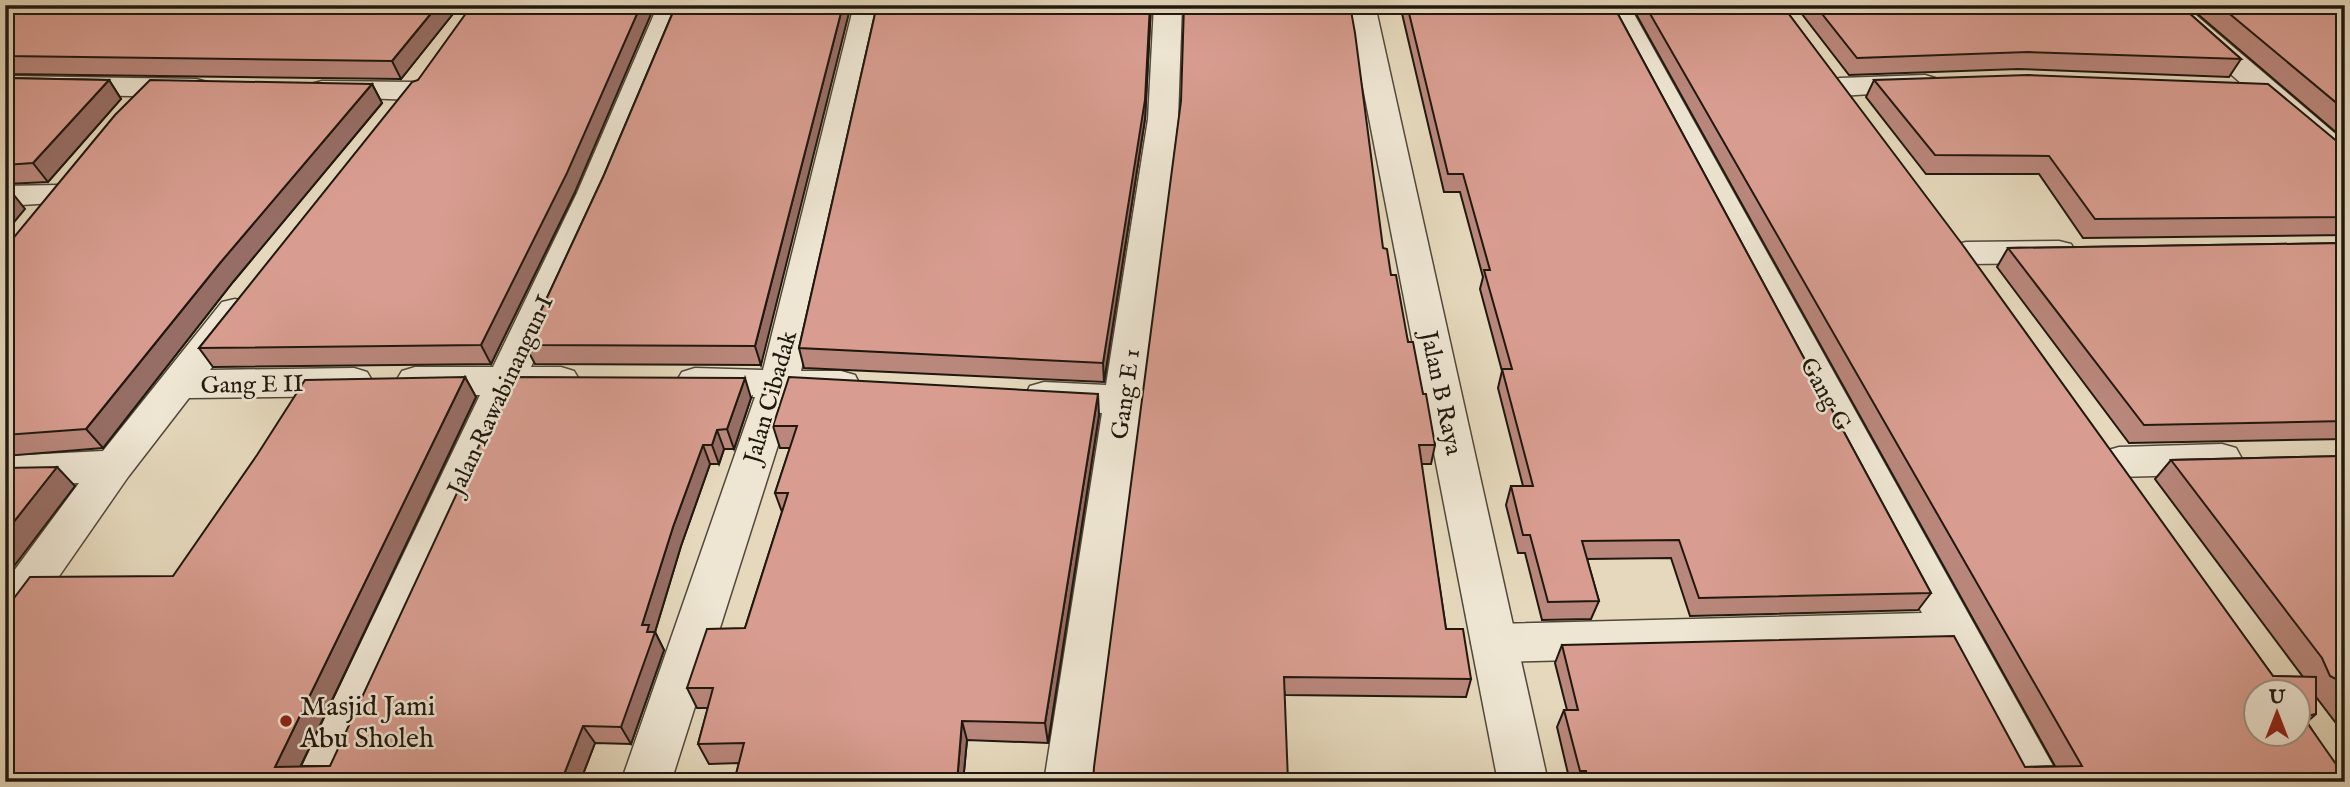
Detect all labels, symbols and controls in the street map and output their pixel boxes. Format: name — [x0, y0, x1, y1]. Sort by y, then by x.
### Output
street label: Jalan Rawabinangun I — [440, 290, 561, 504]
street label: Jalan B Raya — [1412, 326, 1469, 459]
street label: Jalan Cibadak — [737, 327, 805, 470]
street label: Gang E 1 — [1105, 347, 1148, 442]
street label: Gang G — [1792, 352, 1858, 437]
street label: Gang E II — [200, 369, 304, 402]
north arrow — [2242, 678, 2312, 748]
text: U — [2268, 686, 2286, 710]
place label: Masjid Jami Abu Sholeh — [299, 690, 435, 757]
marker: Masjid Jami Abu Sholeh — [278, 713, 294, 729]

